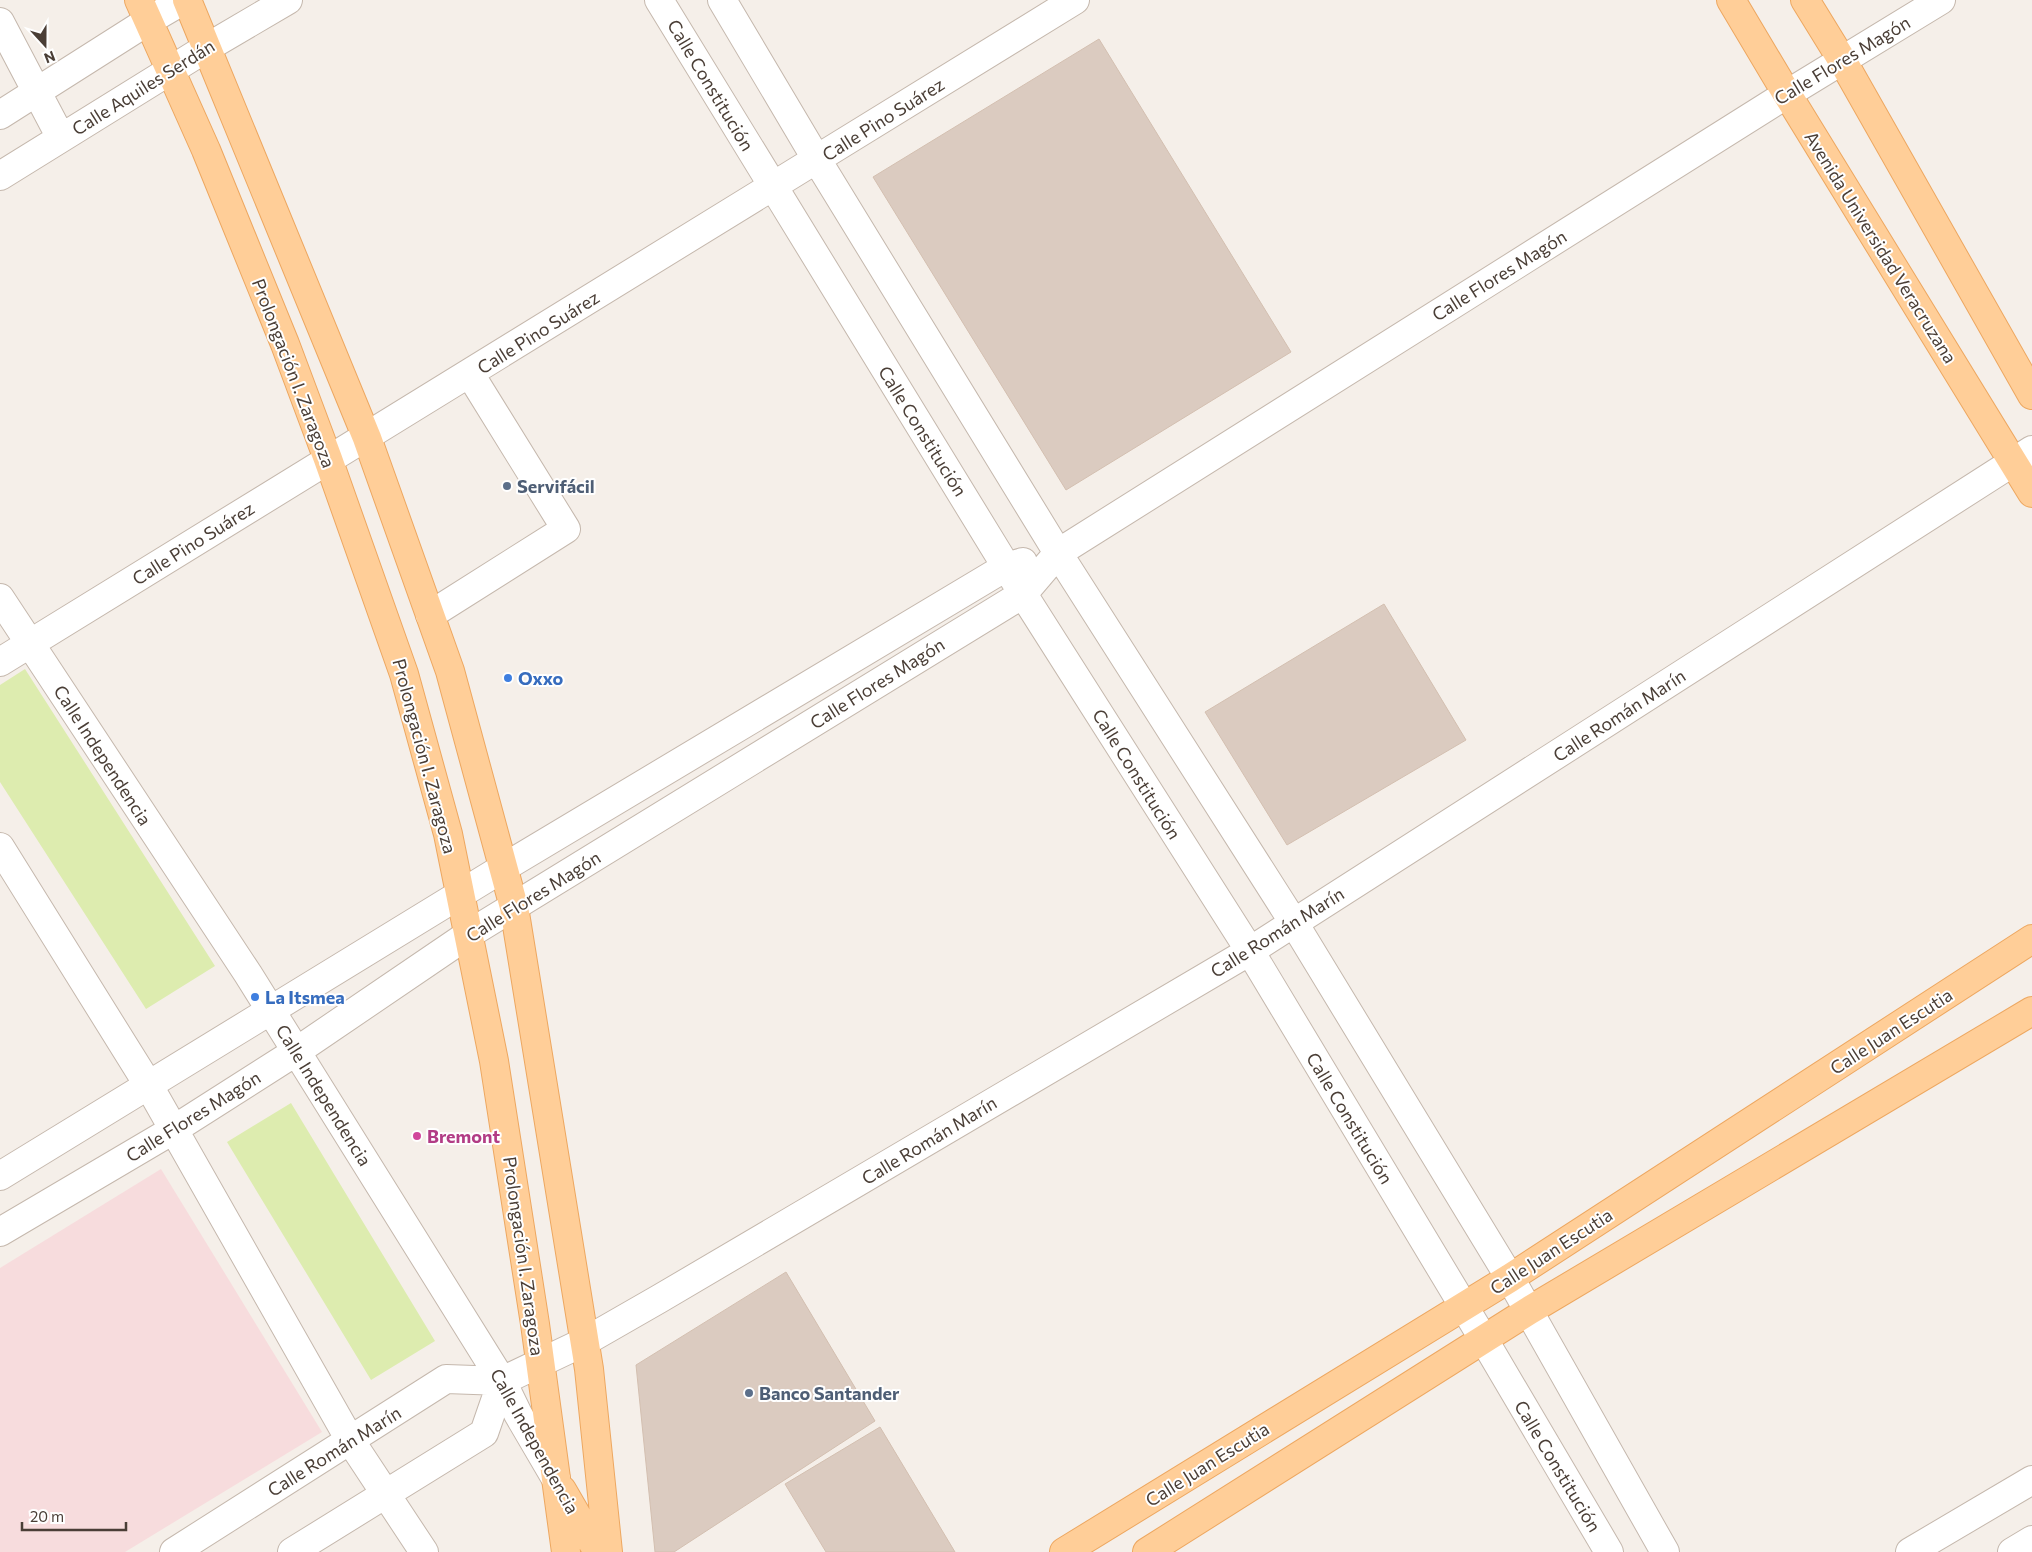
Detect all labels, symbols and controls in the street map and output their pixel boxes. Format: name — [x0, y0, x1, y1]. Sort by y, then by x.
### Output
street label: Calle Flores Magón — [1770, 11, 1914, 109]
street label: Calle Constitución — [663, 15, 759, 155]
north arrow — [20, 20, 70, 70]
street label: Calle Aquiles Serdán — [68, 34, 218, 140]
text: N — [42, 48, 58, 67]
street label: Calle Pino Suárez — [818, 73, 948, 165]
street label: Avenida Universidad Veracruzana — [1800, 127, 1962, 367]
street label: Calle Flores Magón — [1428, 225, 1570, 325]
street label: Prolongación I. Zaragoza — [248, 275, 340, 471]
street label: Calle Pino Suárez — [473, 286, 603, 378]
street label: Calle Constitución — [874, 362, 972, 500]
place label: Servifácil — [517, 475, 595, 497]
marker: Servifácil — [501, 480, 513, 492]
street label: Calle Pino Suárez — [128, 497, 258, 589]
street label: Calle Flores Magón — [806, 633, 948, 733]
street label: Prolongación I. Zaragoza — [388, 656, 462, 856]
street label: Calle Román Marín — [1549, 664, 1689, 766]
place label: Oxxo — [518, 667, 563, 689]
marker: Oxxo — [502, 672, 514, 684]
street label: Calle Independencia — [49, 681, 157, 829]
street label: Calle Constitución — [1088, 705, 1186, 843]
street label: Calle Flores Magón — [462, 846, 604, 946]
street label: Calle Román Marín — [1206, 882, 1348, 982]
street label: Calle Juan Escutia — [1826, 983, 1956, 1079]
place label: La Itsmea — [265, 986, 345, 1008]
marker: La Itsmea — [249, 991, 261, 1003]
street label: Calle Independencia — [272, 1020, 376, 1170]
street label: Calle Constitución — [1302, 1048, 1398, 1188]
street label: Calle Flores Magón — [122, 1066, 264, 1166]
street label: Calle Román Marín — [858, 1091, 1000, 1189]
place label: Bremont — [427, 1125, 500, 1147]
marker: Bremont — [411, 1130, 423, 1142]
street label: Prolongación I. Zaragoza — [499, 1155, 549, 1357]
street label: Calle Juan Escutia — [1486, 1203, 1616, 1299]
street label: Calle Independencia — [486, 1365, 584, 1517]
place label: Banco Santander — [759, 1382, 900, 1404]
marker: Banco Santander — [743, 1387, 755, 1399]
street label: Calle Constitución — [1510, 1396, 1606, 1536]
street label: Calle Román Marín — [263, 1401, 405, 1501]
street label: Calle Juan Escutia — [1141, 1417, 1273, 1511]
scale bar — [22, 1500, 126, 1532]
text: 20 m — [30, 1507, 64, 1525]

